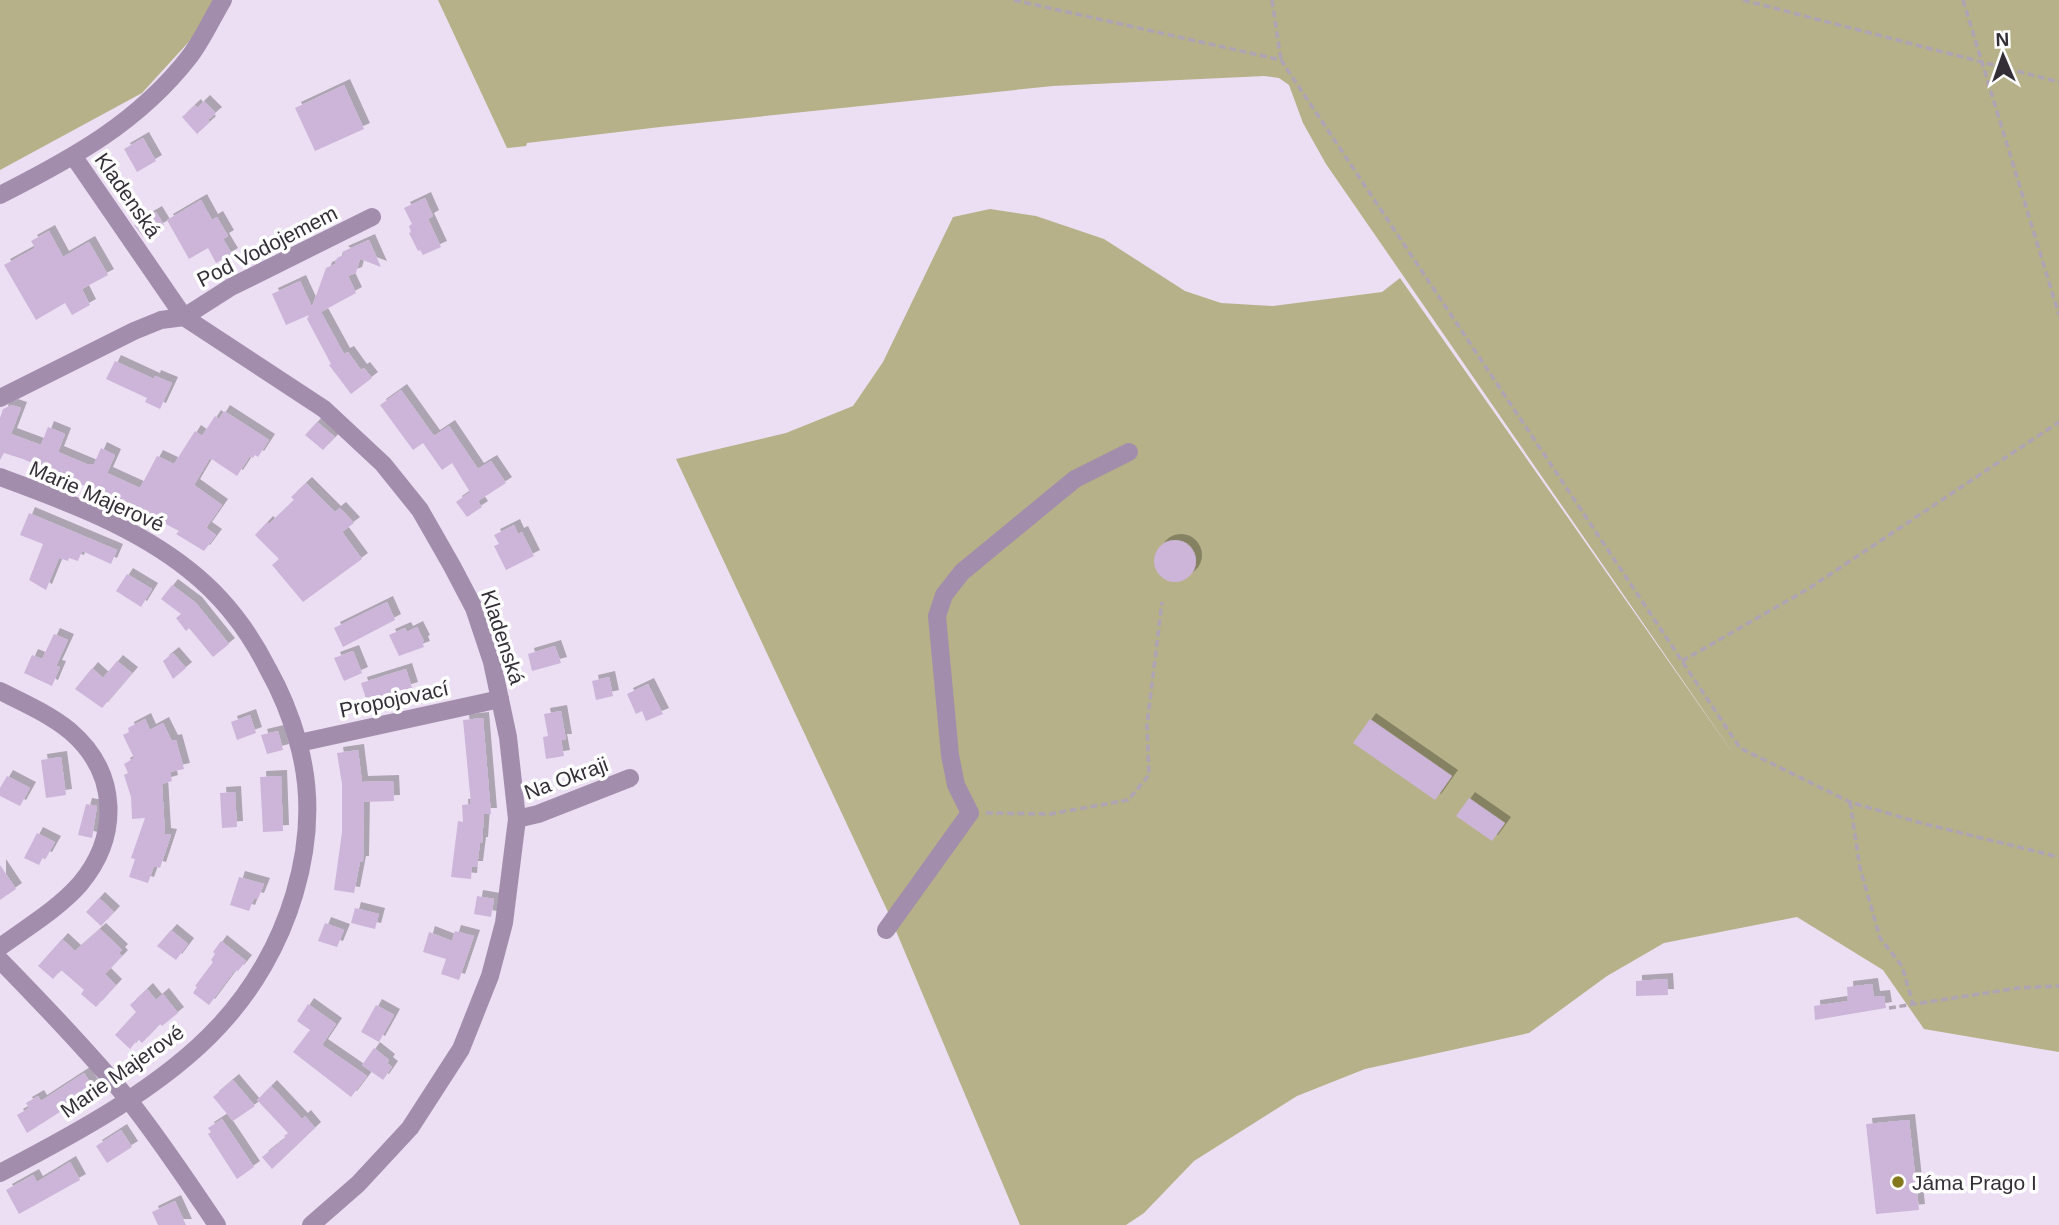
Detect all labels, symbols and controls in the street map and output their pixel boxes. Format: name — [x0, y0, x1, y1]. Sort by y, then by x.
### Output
north arrow — [1968, 21, 2038, 91]
text: N — [1995, 29, 2010, 50]
street label: Kladenská — [90, 148, 166, 242]
street label: Pod Vodojemem — [193, 201, 341, 291]
street label: Marie Majerové — [26, 456, 168, 536]
street label: Kladenská — [477, 587, 529, 687]
street label: Propojovací — [337, 676, 451, 722]
street label: Na Okraji — [521, 752, 611, 804]
street label: Marie Majerové — [56, 1020, 188, 1122]
place label: Jáma Prago I — [1912, 1171, 2037, 1194]
marker: Jáma Prago I — [1890, 1174, 1906, 1190]

